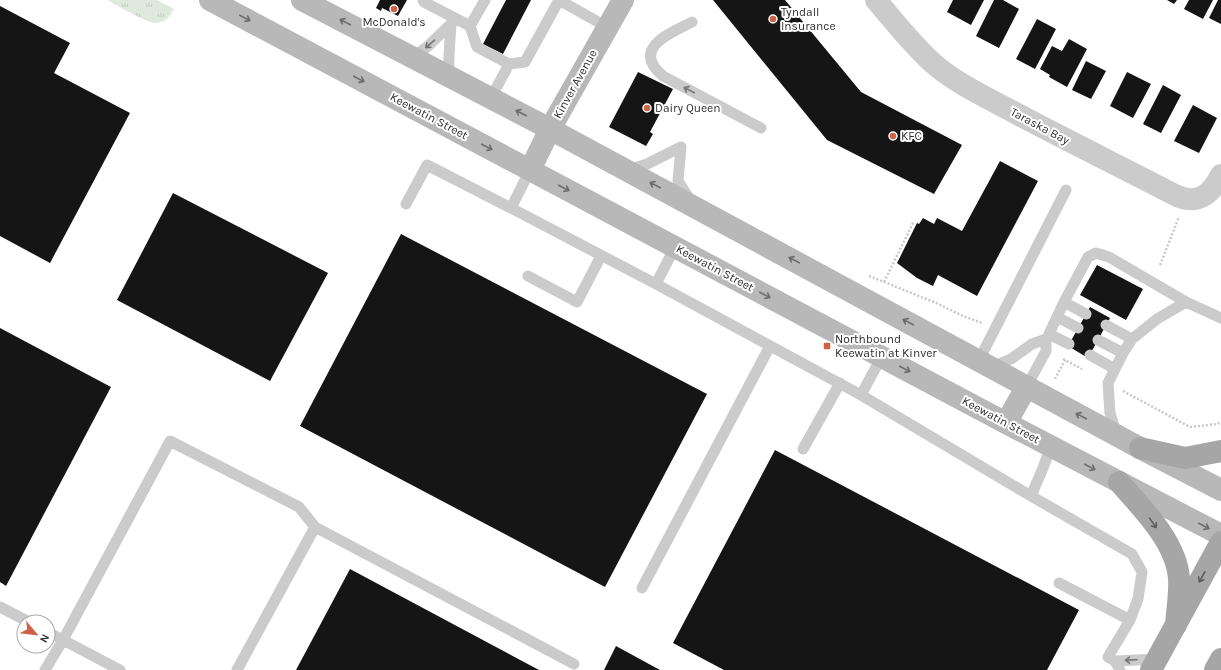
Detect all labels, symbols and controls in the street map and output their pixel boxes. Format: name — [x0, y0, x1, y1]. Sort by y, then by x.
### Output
marker: McDonald's — [389, 4, 399, 14]
place label: Tyndall Insurance — [781, 5, 836, 33]
marker: Tyndall Insurance — [768, 14, 778, 24]
one-way arrow — [238, 15, 250, 23]
place label: McDonald's — [362, 15, 426, 29]
one-way arrow — [339, 18, 351, 25]
one-way arrow — [425, 39, 435, 49]
street label: Kinver Avenue — [550, 47, 600, 121]
one-way arrow — [353, 76, 365, 84]
one-way arrow — [684, 86, 696, 93]
street label: Keewatin Street — [388, 90, 471, 143]
place label: Dairy Queen — [655, 101, 721, 115]
marker: Dairy Queen — [642, 103, 652, 113]
street label: Taraska Bay — [1008, 105, 1072, 148]
one-way arrow — [515, 109, 527, 117]
place label: KFC — [901, 129, 922, 143]
marker: KFC — [888, 131, 898, 141]
one-way arrow — [480, 144, 492, 151]
one-way arrow — [649, 181, 661, 188]
one-way arrow — [558, 185, 570, 192]
street label: Keewatin Street — [674, 242, 757, 295]
one-way arrow — [788, 256, 800, 263]
one-way arrow — [759, 291, 771, 299]
one-way arrow — [902, 317, 914, 325]
place label: Northbound Keewatin at Kinver — [835, 332, 937, 360]
marker: Northbound Keewatin at Kinver — [822, 341, 832, 351]
one-way arrow — [899, 366, 911, 373]
street label: Keewatin Street — [960, 394, 1043, 447]
one-way arrow — [1075, 411, 1087, 419]
one-way arrow — [1084, 464, 1096, 471]
one-way arrow — [1149, 517, 1157, 528]
one-way arrow — [1197, 523, 1209, 530]
one-way arrow — [1198, 571, 1206, 583]
north arrow — [16, 614, 56, 654]
text: N — [37, 632, 52, 645]
one-way arrow — [1125, 656, 1138, 664]

